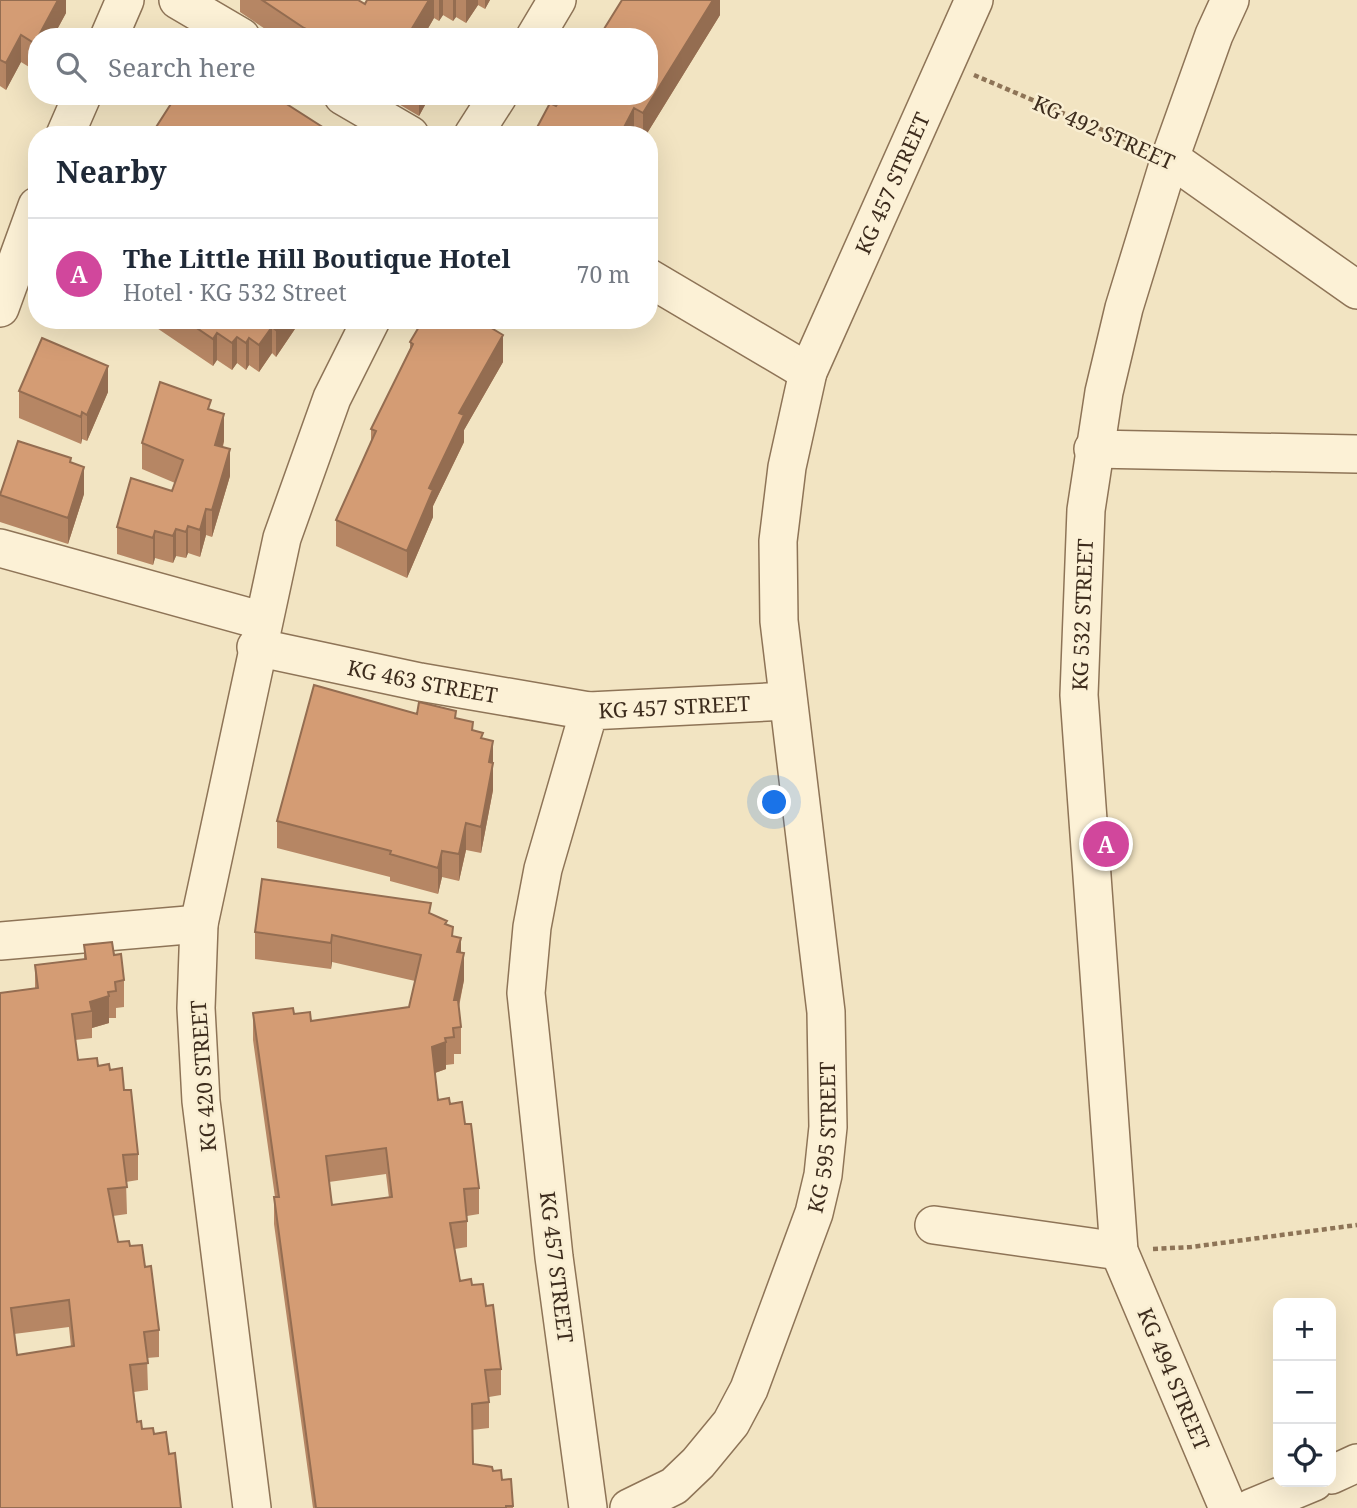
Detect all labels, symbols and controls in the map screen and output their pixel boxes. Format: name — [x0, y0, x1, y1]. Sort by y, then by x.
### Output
search box — [28, 28, 658, 105]
icon: search — [52, 48, 90, 86]
text: Search here — [108, 49, 256, 85]
street label: KG 492 STREET — [1029, 88, 1179, 176]
street label: KG 457 STREET — [848, 108, 936, 258]
text: Nearby — [56, 151, 167, 192]
text: The Little Hill Boutique Hotel — [123, 240, 511, 276]
text: A — [70, 258, 88, 290]
text: 70 m — [577, 258, 630, 290]
text: Hotel · KG 532 Street — [123, 276, 347, 308]
street label: KG 532 STREET — [1065, 538, 1099, 691]
street label: KG 463 STREET — [345, 653, 500, 709]
street label: KG 457 STREET — [598, 689, 751, 725]
your location — [757, 785, 791, 819]
pin: A — [1083, 818, 1129, 870]
street label: KG 420 STREET — [184, 999, 222, 1153]
street label: KG 595 STREET — [801, 1061, 842, 1216]
street label: KG 457 STREET — [534, 1190, 580, 1344]
map controls — [1273, 1298, 1336, 1487]
button: + — [1273, 1298, 1336, 1361]
street label: KG 494 STREET — [1131, 1304, 1217, 1455]
button: − — [1273, 1361, 1336, 1424]
button: locate — [1273, 1424, 1336, 1487]

